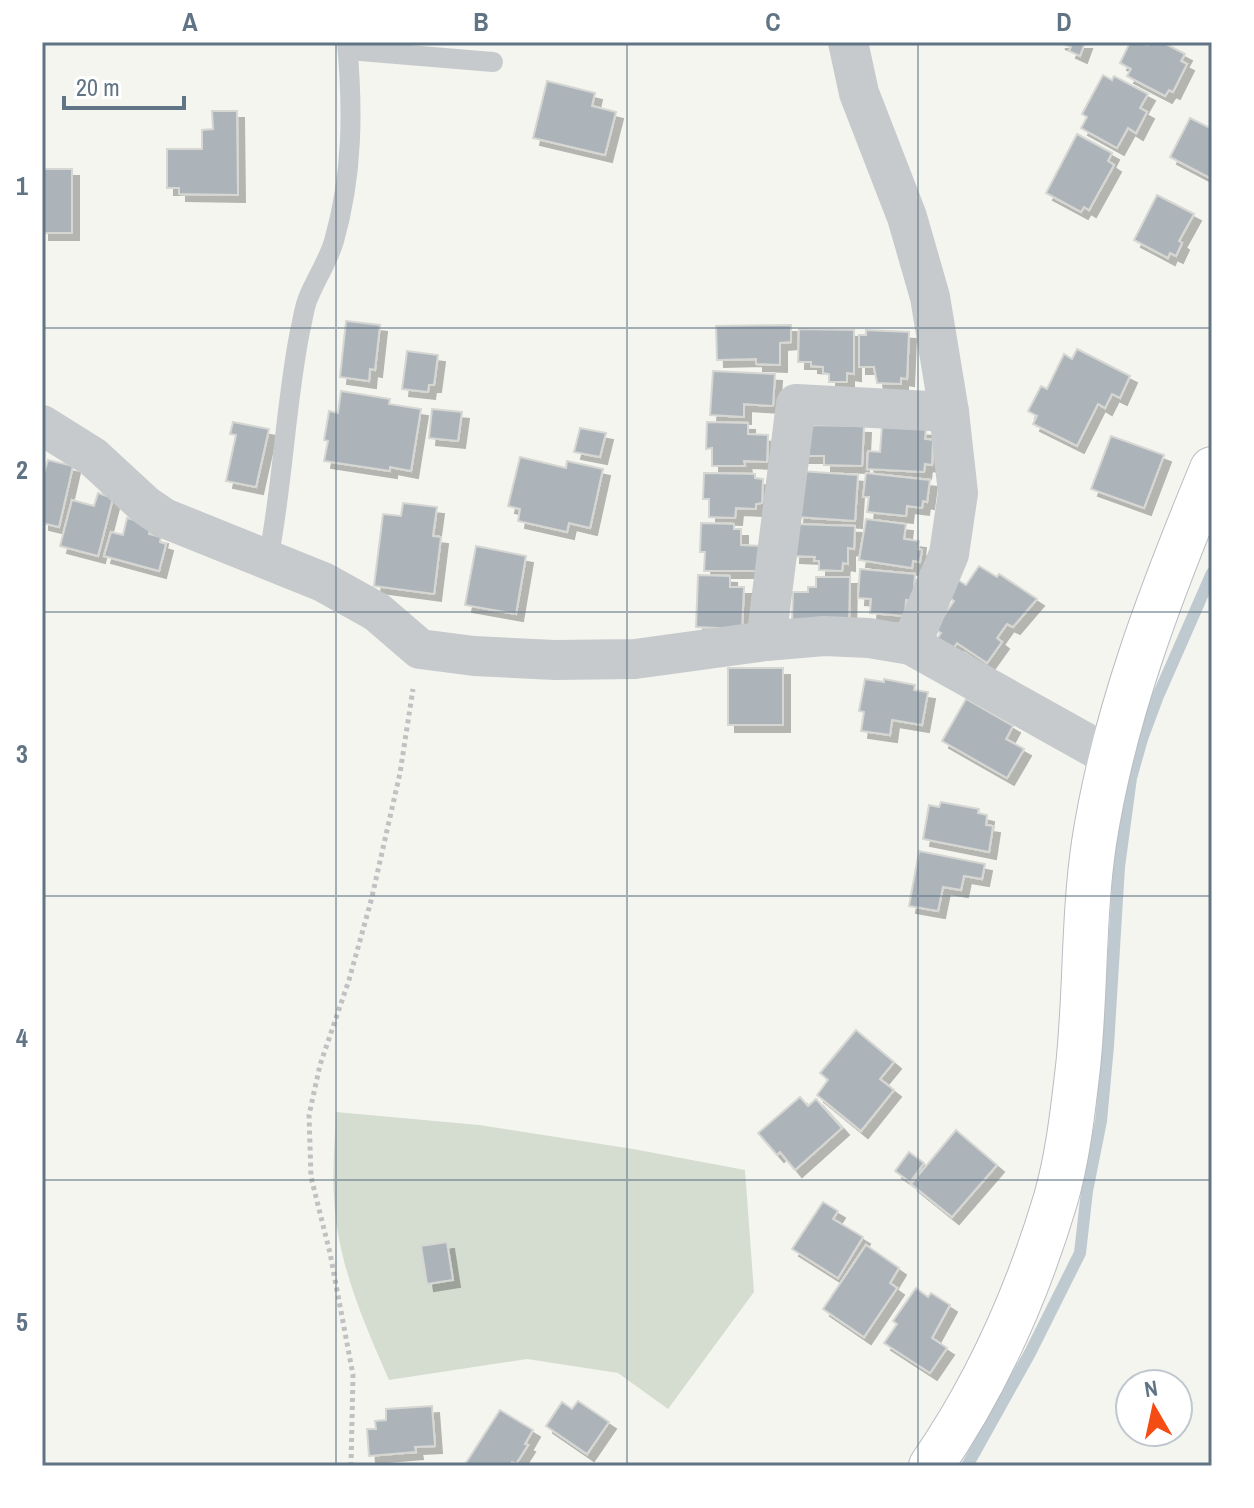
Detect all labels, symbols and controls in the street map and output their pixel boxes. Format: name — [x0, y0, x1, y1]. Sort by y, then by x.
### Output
text: A — [182, 4, 198, 39]
text: B — [473, 4, 489, 39]
text: C — [765, 4, 781, 39]
text: D — [1056, 4, 1072, 39]
scale bar — [64, 60, 184, 110]
text: 20 m — [76, 71, 120, 103]
text: 1 — [16, 168, 28, 203]
text: 2 — [16, 452, 28, 487]
text: 3 — [16, 736, 28, 771]
text: 4 — [16, 1020, 28, 1055]
text: 5 — [16, 1304, 28, 1339]
north arrow — [1114, 1368, 1194, 1448]
text: N — [1142, 1372, 1160, 1404]

